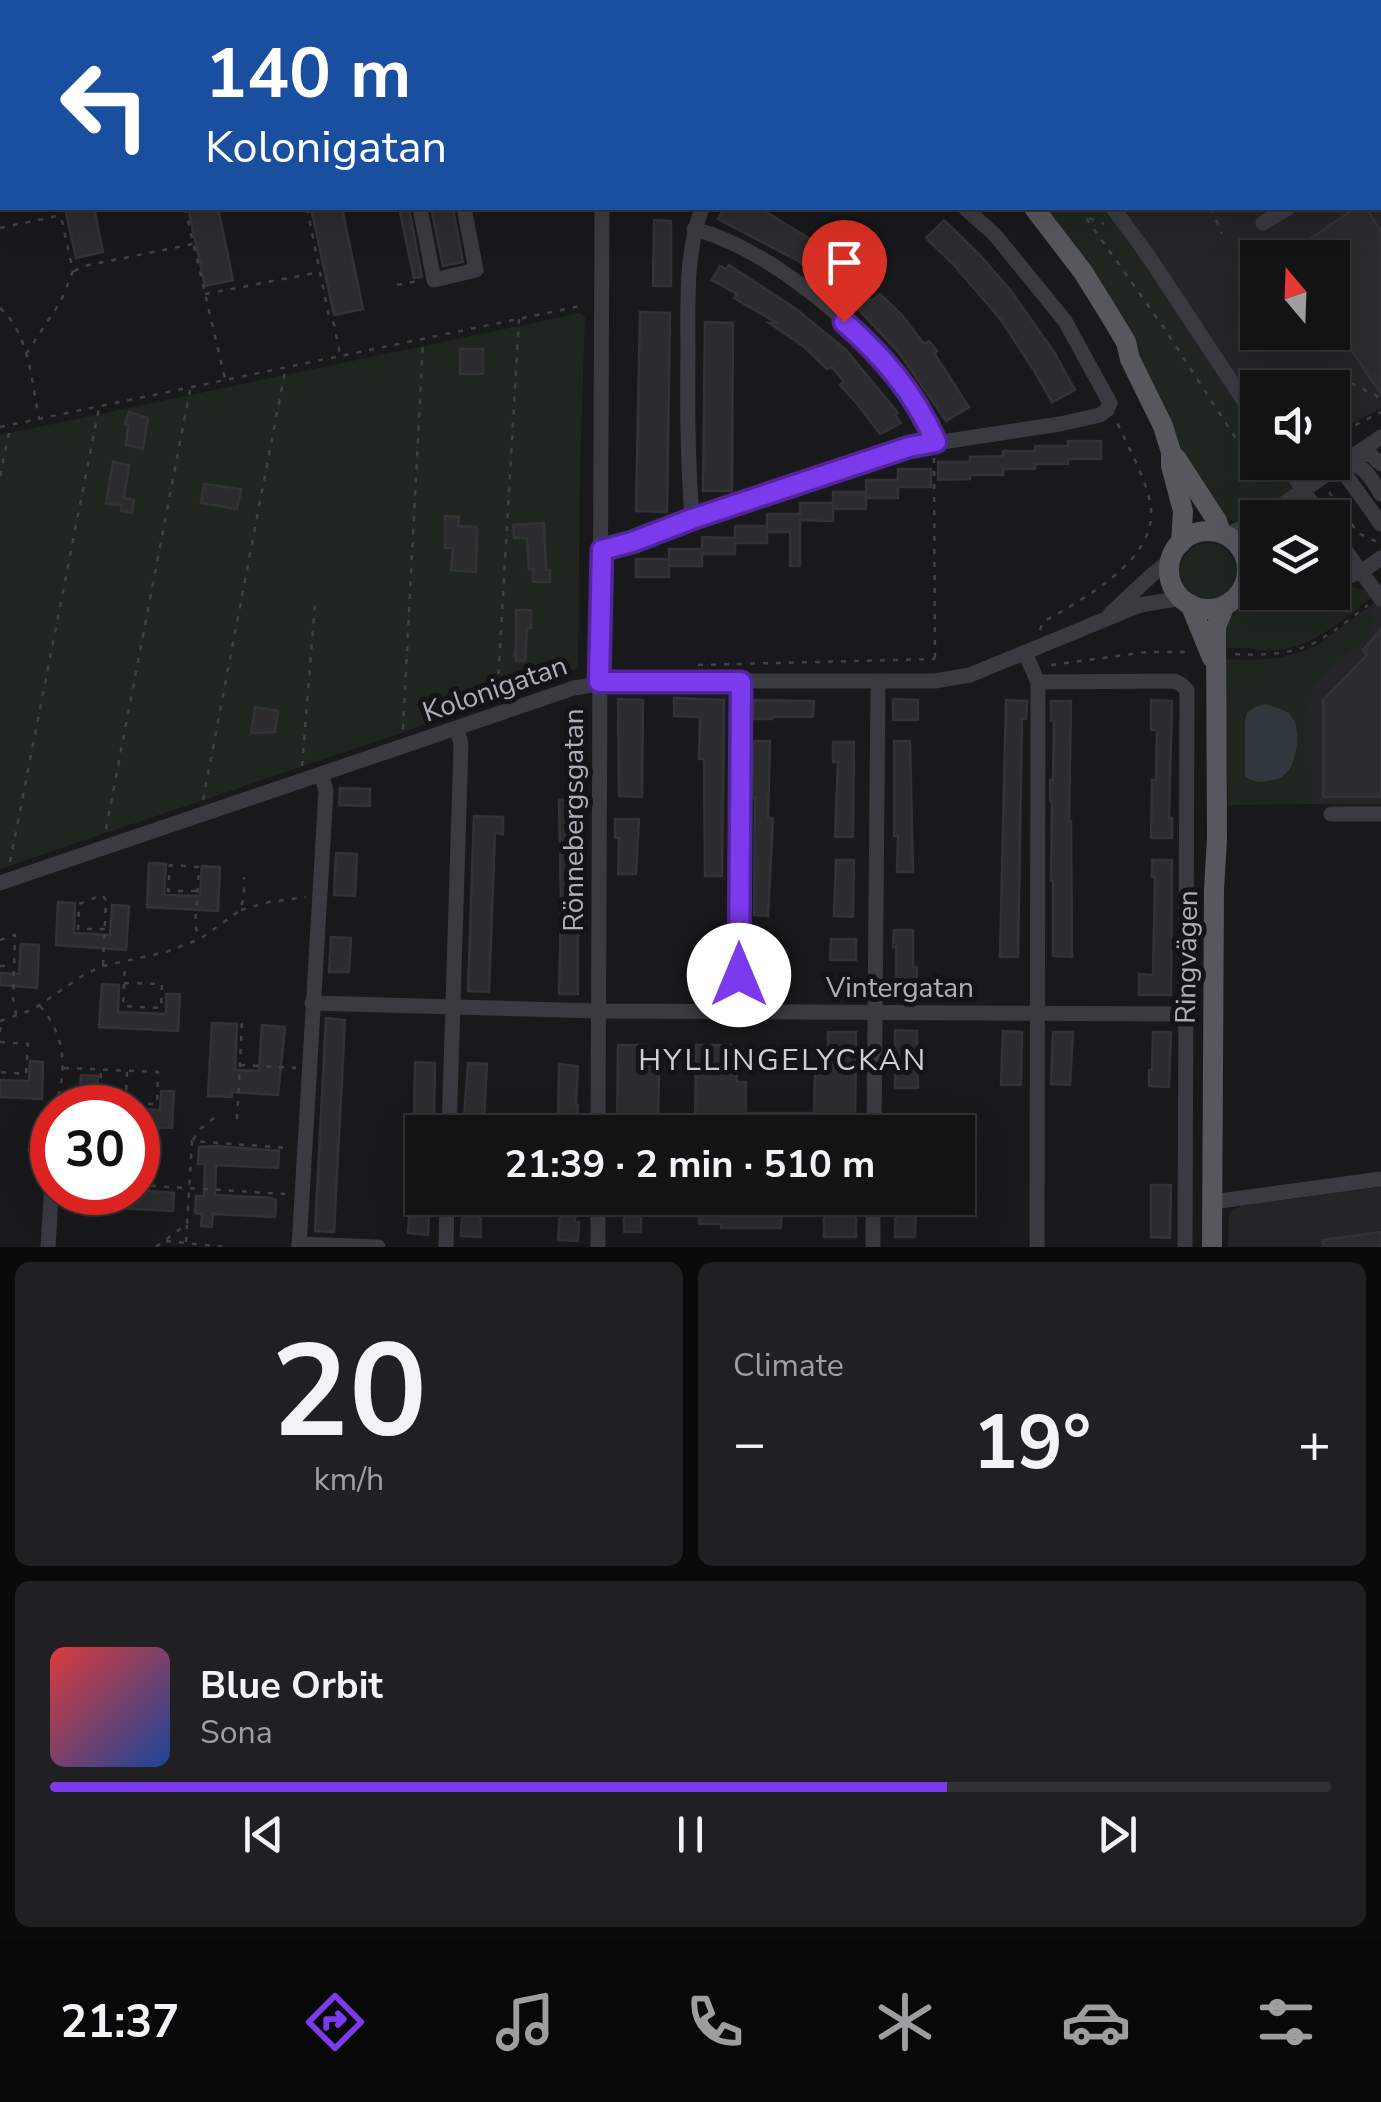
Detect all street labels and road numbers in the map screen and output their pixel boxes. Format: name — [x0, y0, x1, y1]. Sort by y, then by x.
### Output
street label: Kolonigatan — [418, 647, 572, 731]
street label: Rönnebergsgatan — [555, 708, 593, 932]
street label: Ringvägen — [1167, 890, 1207, 1024]
street label: Vintergatan — [825, 969, 974, 1007]

